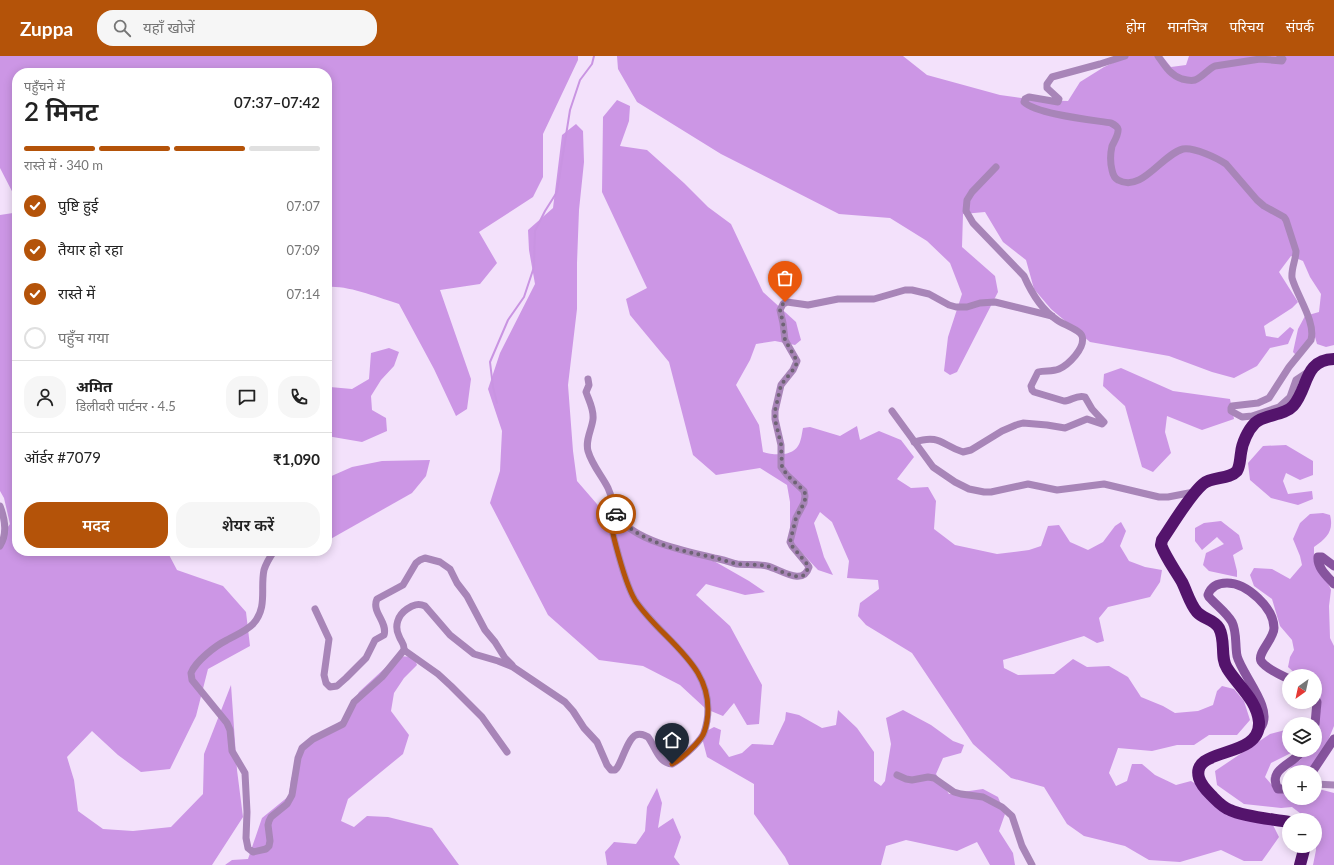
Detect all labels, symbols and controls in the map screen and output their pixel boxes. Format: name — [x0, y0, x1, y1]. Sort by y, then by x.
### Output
search box — [97, 10, 377, 46]
text: Zuppa — [20, 17, 73, 40]
icon: search — [111, 17, 133, 39]
text: यहाँ खोजें — [143, 18, 195, 36]
text: होम — [1126, 18, 1145, 35]
text: मानचित्र — [1167, 18, 1208, 35]
text: परिचय — [1230, 18, 1264, 35]
text: संपर्क — [1286, 18, 1314, 35]
text: पहुँचने में — [24, 78, 65, 94]
text: 07:37–07:42 — [234, 93, 320, 111]
text: 2 मिनट — [24, 95, 98, 127]
text: रास्ते में · 340 m — [24, 157, 103, 173]
icon: check — [24, 195, 46, 217]
text: पुष्टि हुई — [58, 196, 98, 214]
text: 07:07 — [287, 198, 320, 214]
icon: check — [24, 239, 46, 261]
text: तैयार हो रहा — [58, 240, 123, 258]
text: 07:09 — [287, 242, 320, 258]
pin — [768, 261, 802, 302]
icon: bag — [774, 267, 796, 289]
icon: check — [24, 283, 46, 305]
text: रास्ते में — [58, 284, 95, 302]
text: 07:14 — [287, 286, 320, 302]
text: पहुँच गया — [58, 328, 109, 346]
button: person — [24, 376, 66, 418]
button: chat — [226, 376, 268, 418]
button: phone — [278, 376, 320, 418]
text: अमित — [76, 377, 112, 395]
text: डिलीवरी पार्टनर · 4.5 — [76, 398, 176, 414]
text: ऑर्डर #7079 — [24, 448, 101, 466]
text: ₹1,090 — [273, 450, 320, 468]
courier — [596, 494, 636, 534]
button: मदद — [24, 502, 168, 548]
button: शेयर करें — [176, 502, 320, 548]
icon: car — [605, 503, 627, 525]
north arrow — [1282, 669, 1322, 709]
map controls — [1282, 669, 1322, 853]
button: layers — [1282, 717, 1322, 757]
pin — [655, 723, 689, 764]
icon: home — [661, 729, 683, 751]
button: + — [1282, 765, 1322, 805]
button: − — [1282, 813, 1322, 853]

